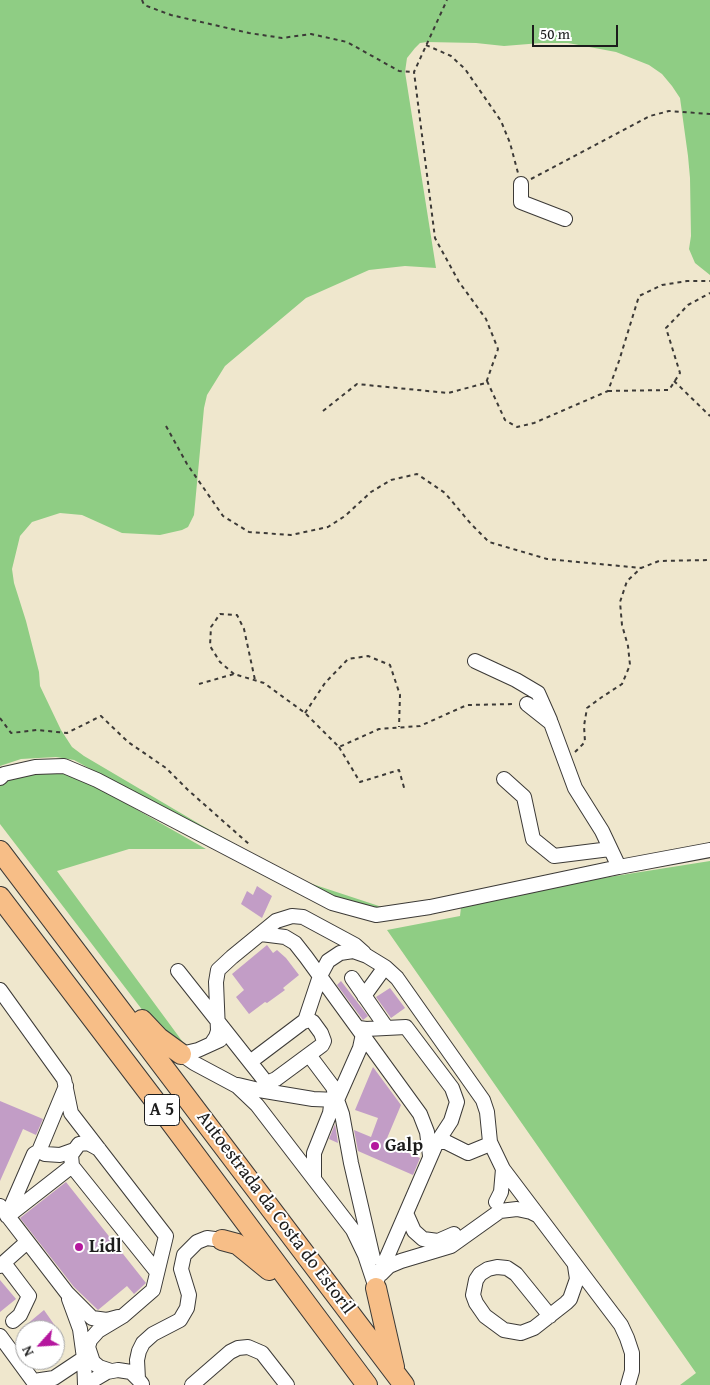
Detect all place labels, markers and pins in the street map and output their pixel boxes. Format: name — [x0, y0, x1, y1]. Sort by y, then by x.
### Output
place label: Galp — [385, 1135, 423, 1157]
marker: Galp — [369, 1140, 381, 1152]
place label: Lidl — [89, 1236, 122, 1258]
marker: Lidl — [73, 1241, 85, 1253]

